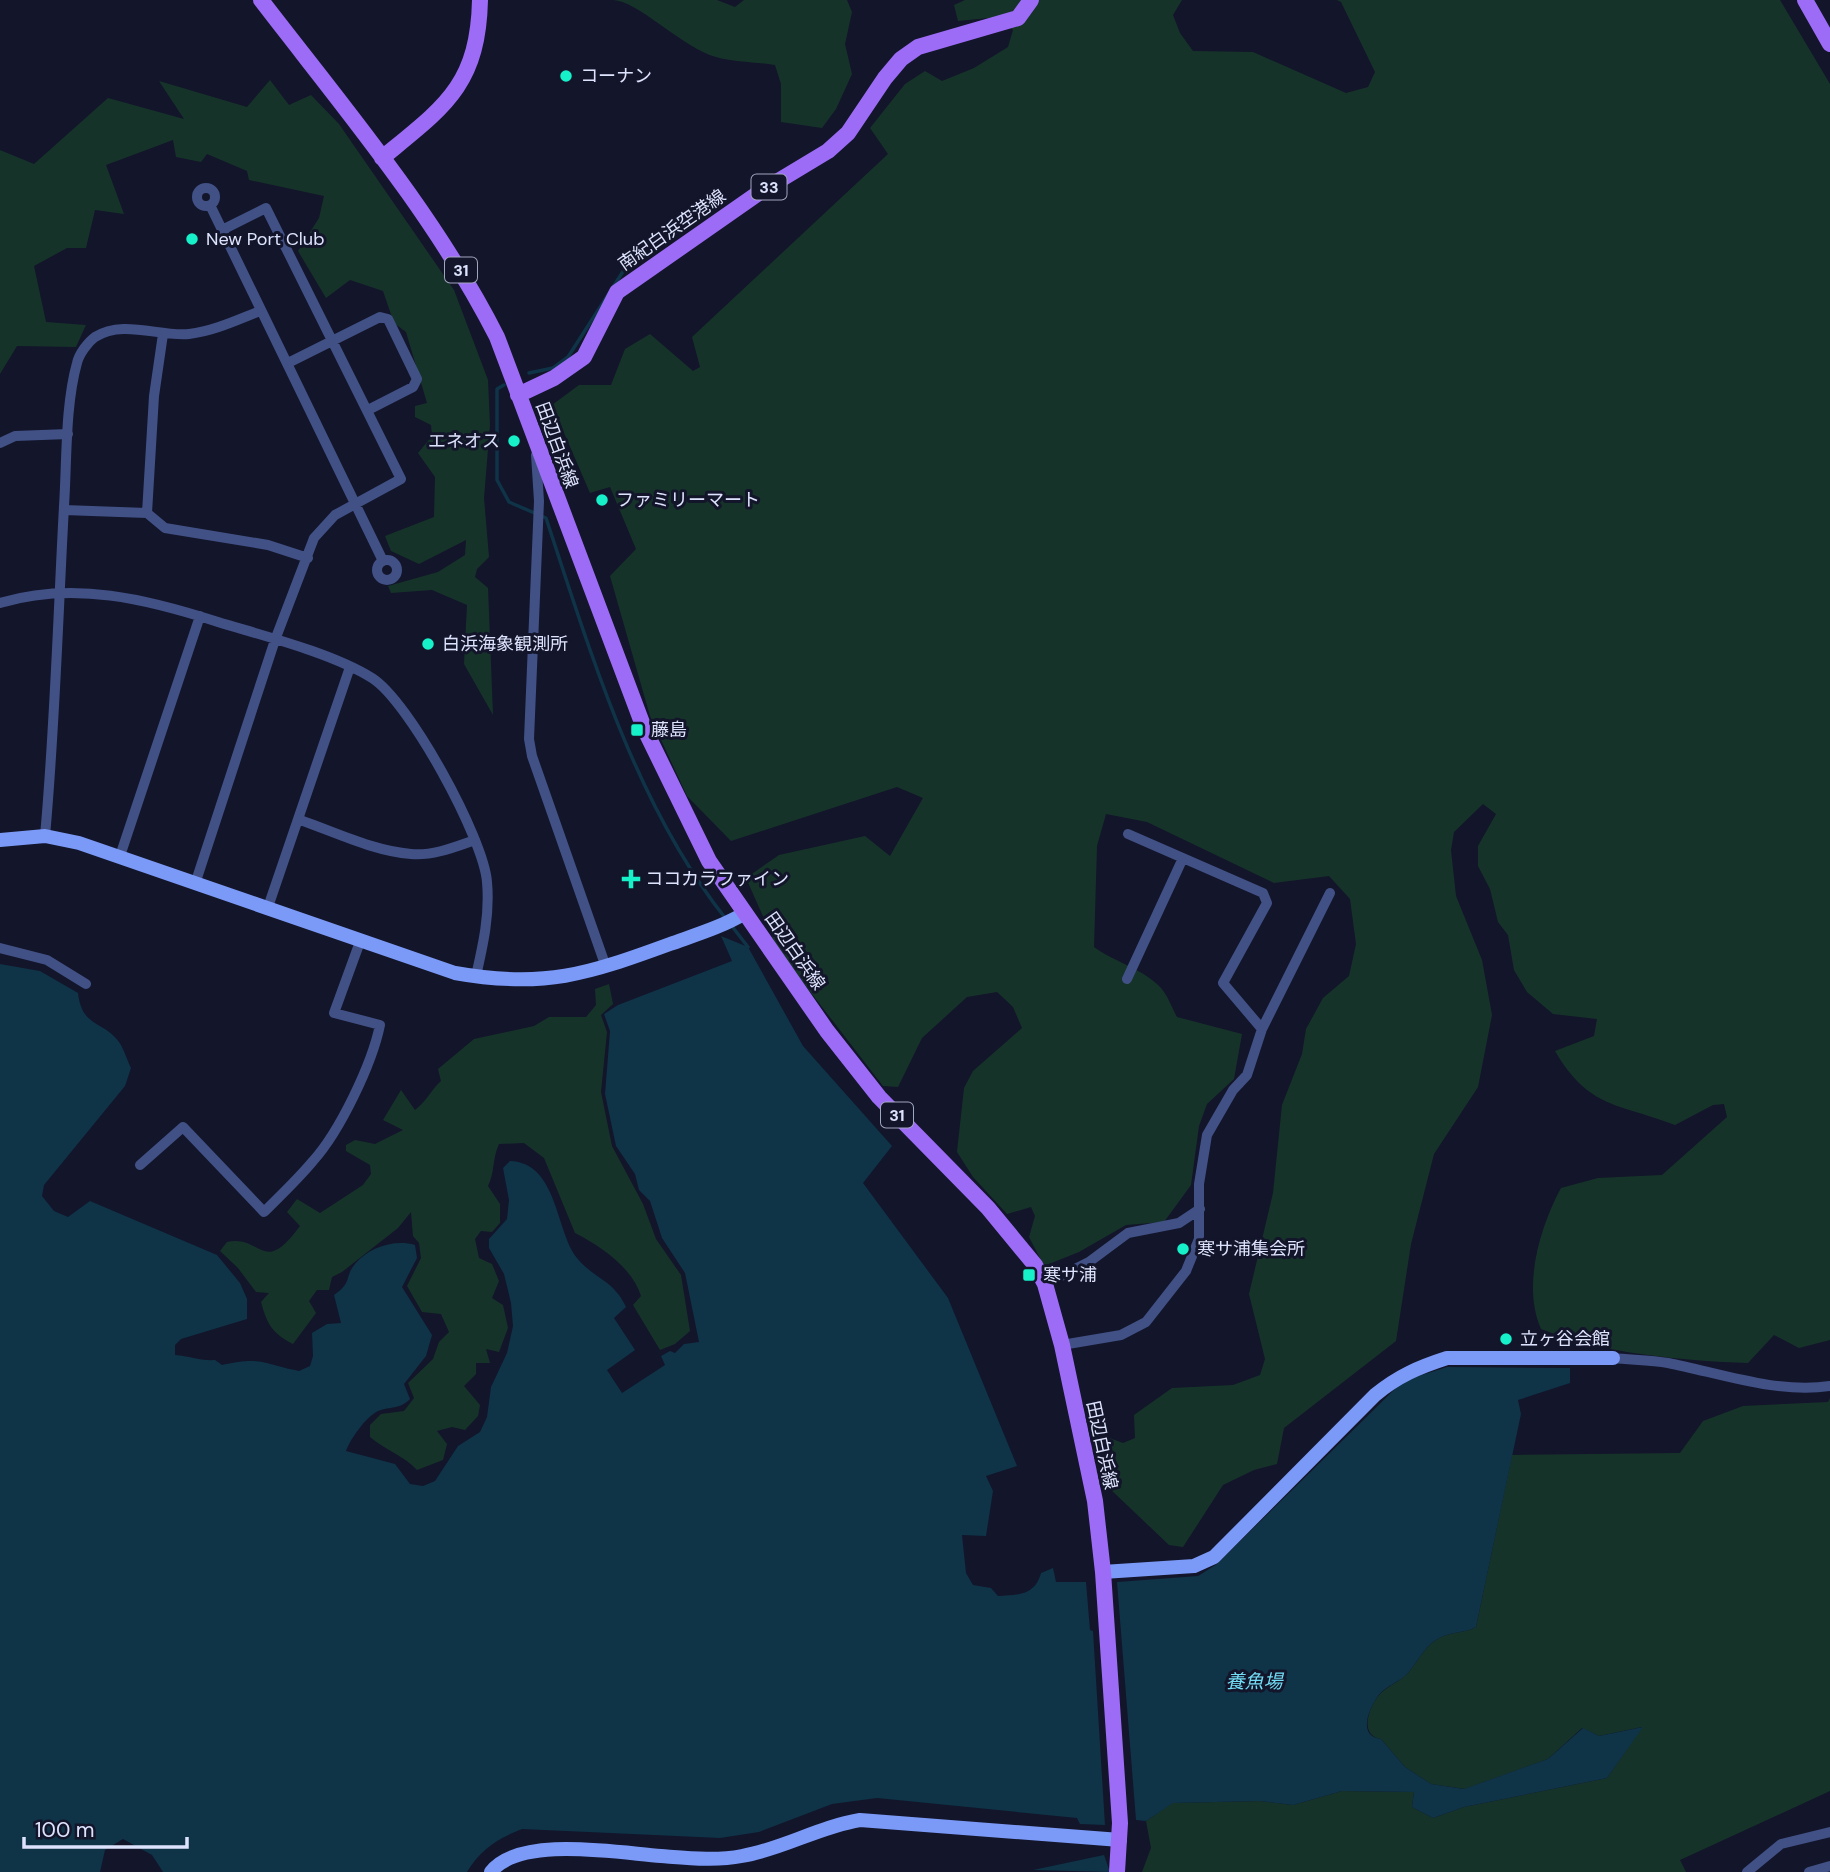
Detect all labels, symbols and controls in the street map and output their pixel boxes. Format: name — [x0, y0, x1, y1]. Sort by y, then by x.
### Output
place label: コーナン — [580, 64, 652, 88]
marker: コーナン — [558, 68, 574, 84]
road number: 33 — [752, 174, 786, 200]
street label: 南紀白浜空港線 — [614, 184, 730, 276]
place label: New Port Club — [206, 227, 324, 251]
marker: New Port Club — [184, 231, 200, 247]
road number: 31 — [445, 258, 477, 282]
street label: 田辺白浜線 — [530, 399, 584, 491]
place label: エネオス — [428, 429, 500, 453]
marker: エネオス — [506, 433, 522, 449]
place label: ファミリーマート — [616, 488, 760, 512]
marker: ファミリーマート — [594, 492, 610, 508]
place label: 白浜海象観測所 — [442, 632, 568, 656]
marker: 白浜海象観測所 — [420, 636, 436, 652]
place label: 藤島 — [651, 718, 687, 742]
marker: 藤島 — [629, 722, 645, 738]
place label: ココカラファイン — [645, 867, 789, 891]
marker: ココカラファイン — [623, 871, 639, 887]
street label: 田辺白浜線 — [759, 907, 831, 995]
road number: 31 — [881, 1102, 913, 1128]
place label: 寒サ浦集会所 — [1197, 1237, 1305, 1261]
marker: 寒サ浦集会所 — [1175, 1241, 1191, 1257]
place label: 寒サ浦 — [1043, 1263, 1097, 1287]
marker: 寒サ浦 — [1021, 1267, 1037, 1283]
place label: 立ヶ谷会館 — [1520, 1327, 1610, 1351]
marker: 立ヶ谷会館 — [1498, 1331, 1514, 1347]
street label: 田辺白浜線 — [1081, 1398, 1123, 1492]
water label: 養魚場 — [1225, 1669, 1284, 1694]
scale bar — [24, 1806, 187, 1850]
text: 100 m — [35, 1816, 95, 1844]

